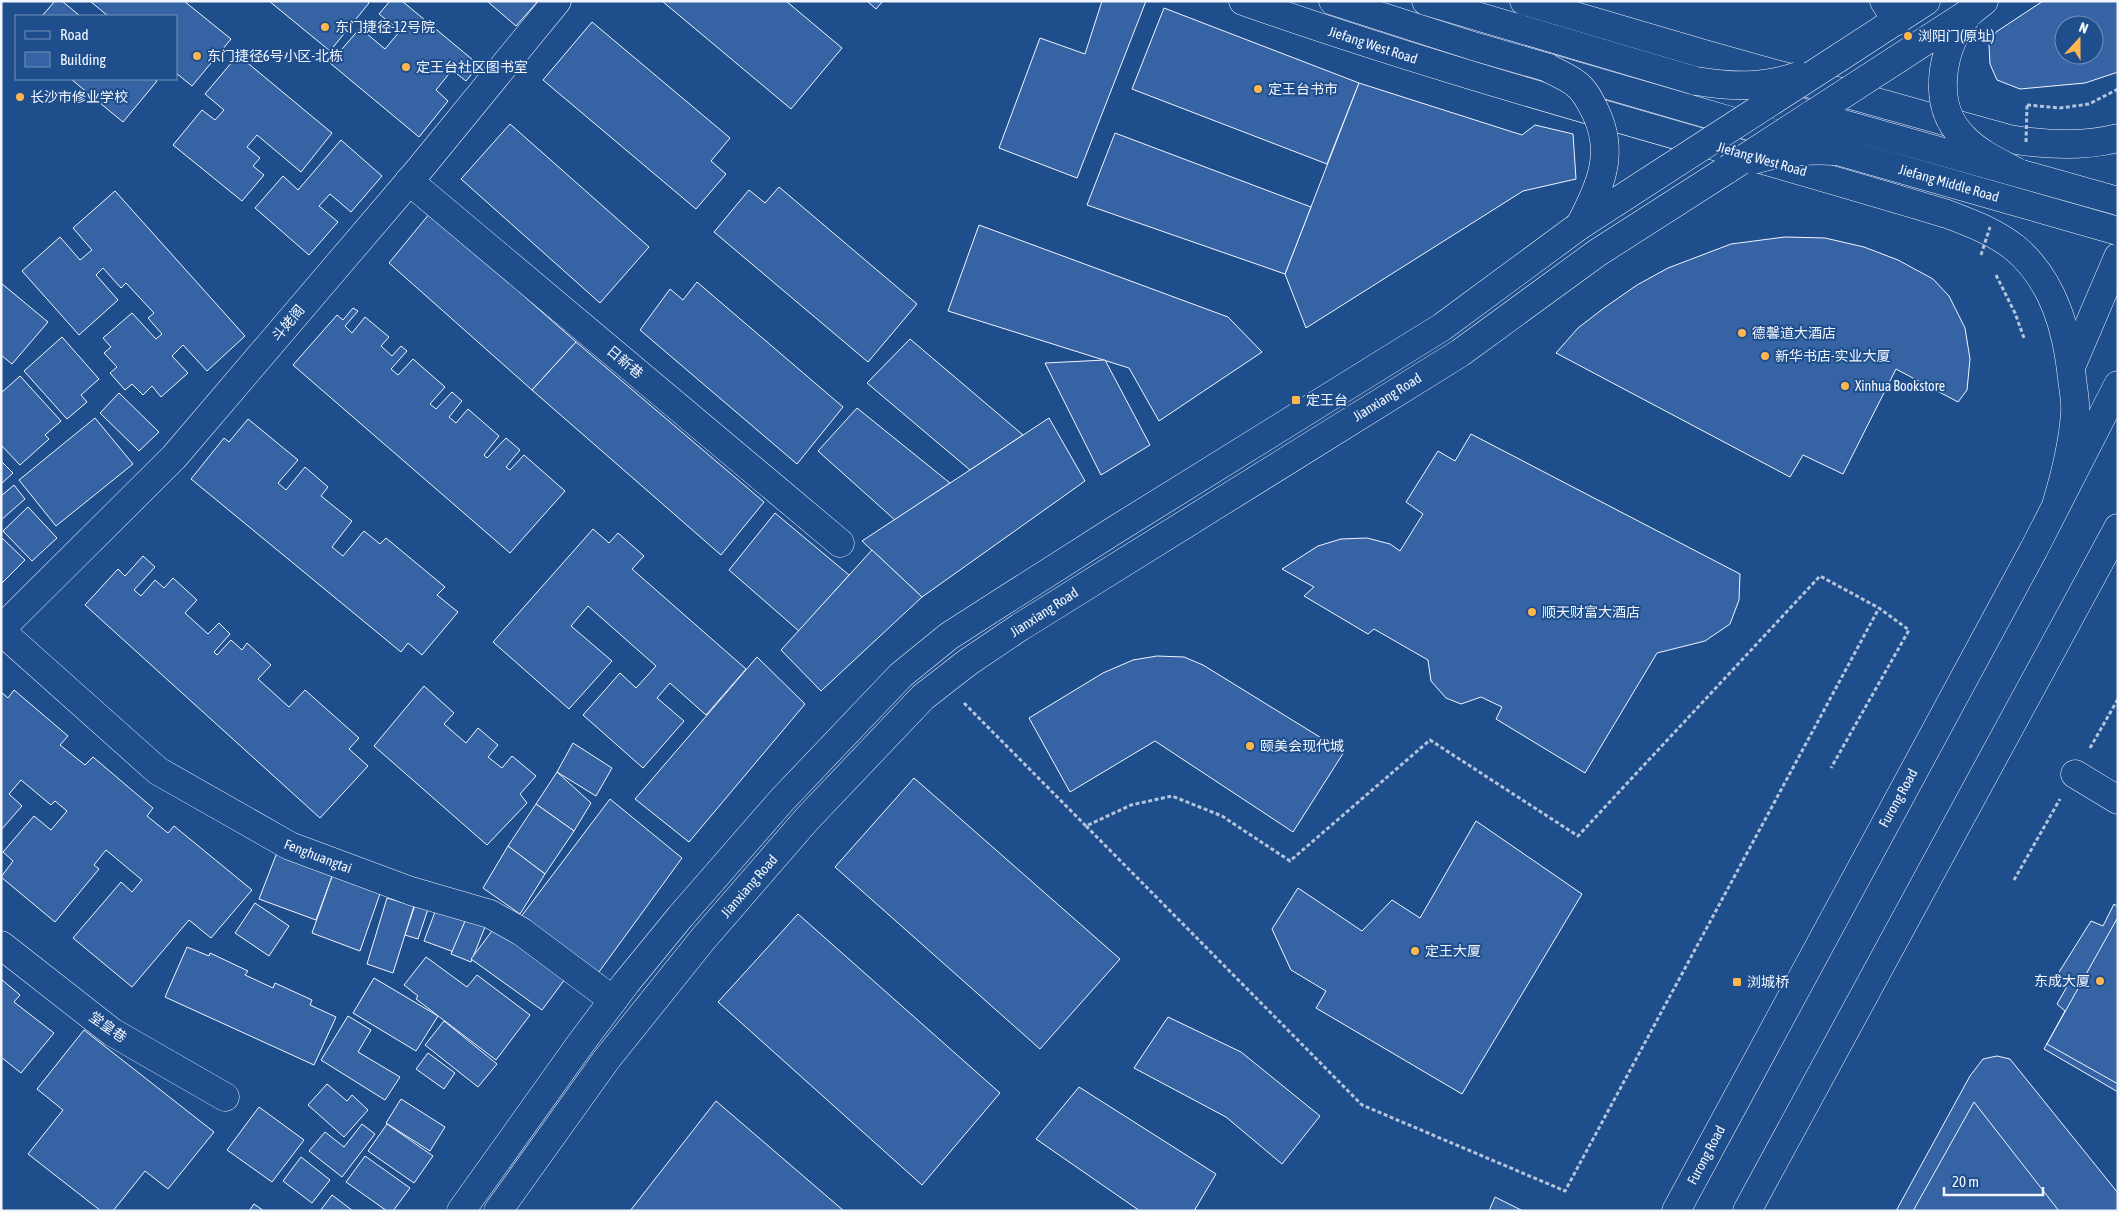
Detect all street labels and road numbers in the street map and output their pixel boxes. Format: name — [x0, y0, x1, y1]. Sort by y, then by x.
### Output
street label: Jiefang West Road — [1326, 23, 1420, 67]
street label: Jiefang West Road — [1715, 139, 1809, 179]
street label: Jiefang Middle Road — [1897, 161, 2001, 205]
street label: 斗姥阁 — [268, 302, 308, 344]
street label: 日新巷 — [604, 342, 646, 382]
street label: Jianxiang Road — [1350, 370, 1424, 424]
street label: Jianxiang Road — [1007, 584, 1081, 640]
street label: Furong Road — [1875, 766, 1921, 830]
street label: Fenghuangtai — [282, 836, 354, 876]
street label: Jianxiang Road — [717, 851, 781, 921]
street label: 堂皇巷 — [86, 1008, 130, 1046]
street label: Furong Road — [1684, 1123, 1728, 1187]

